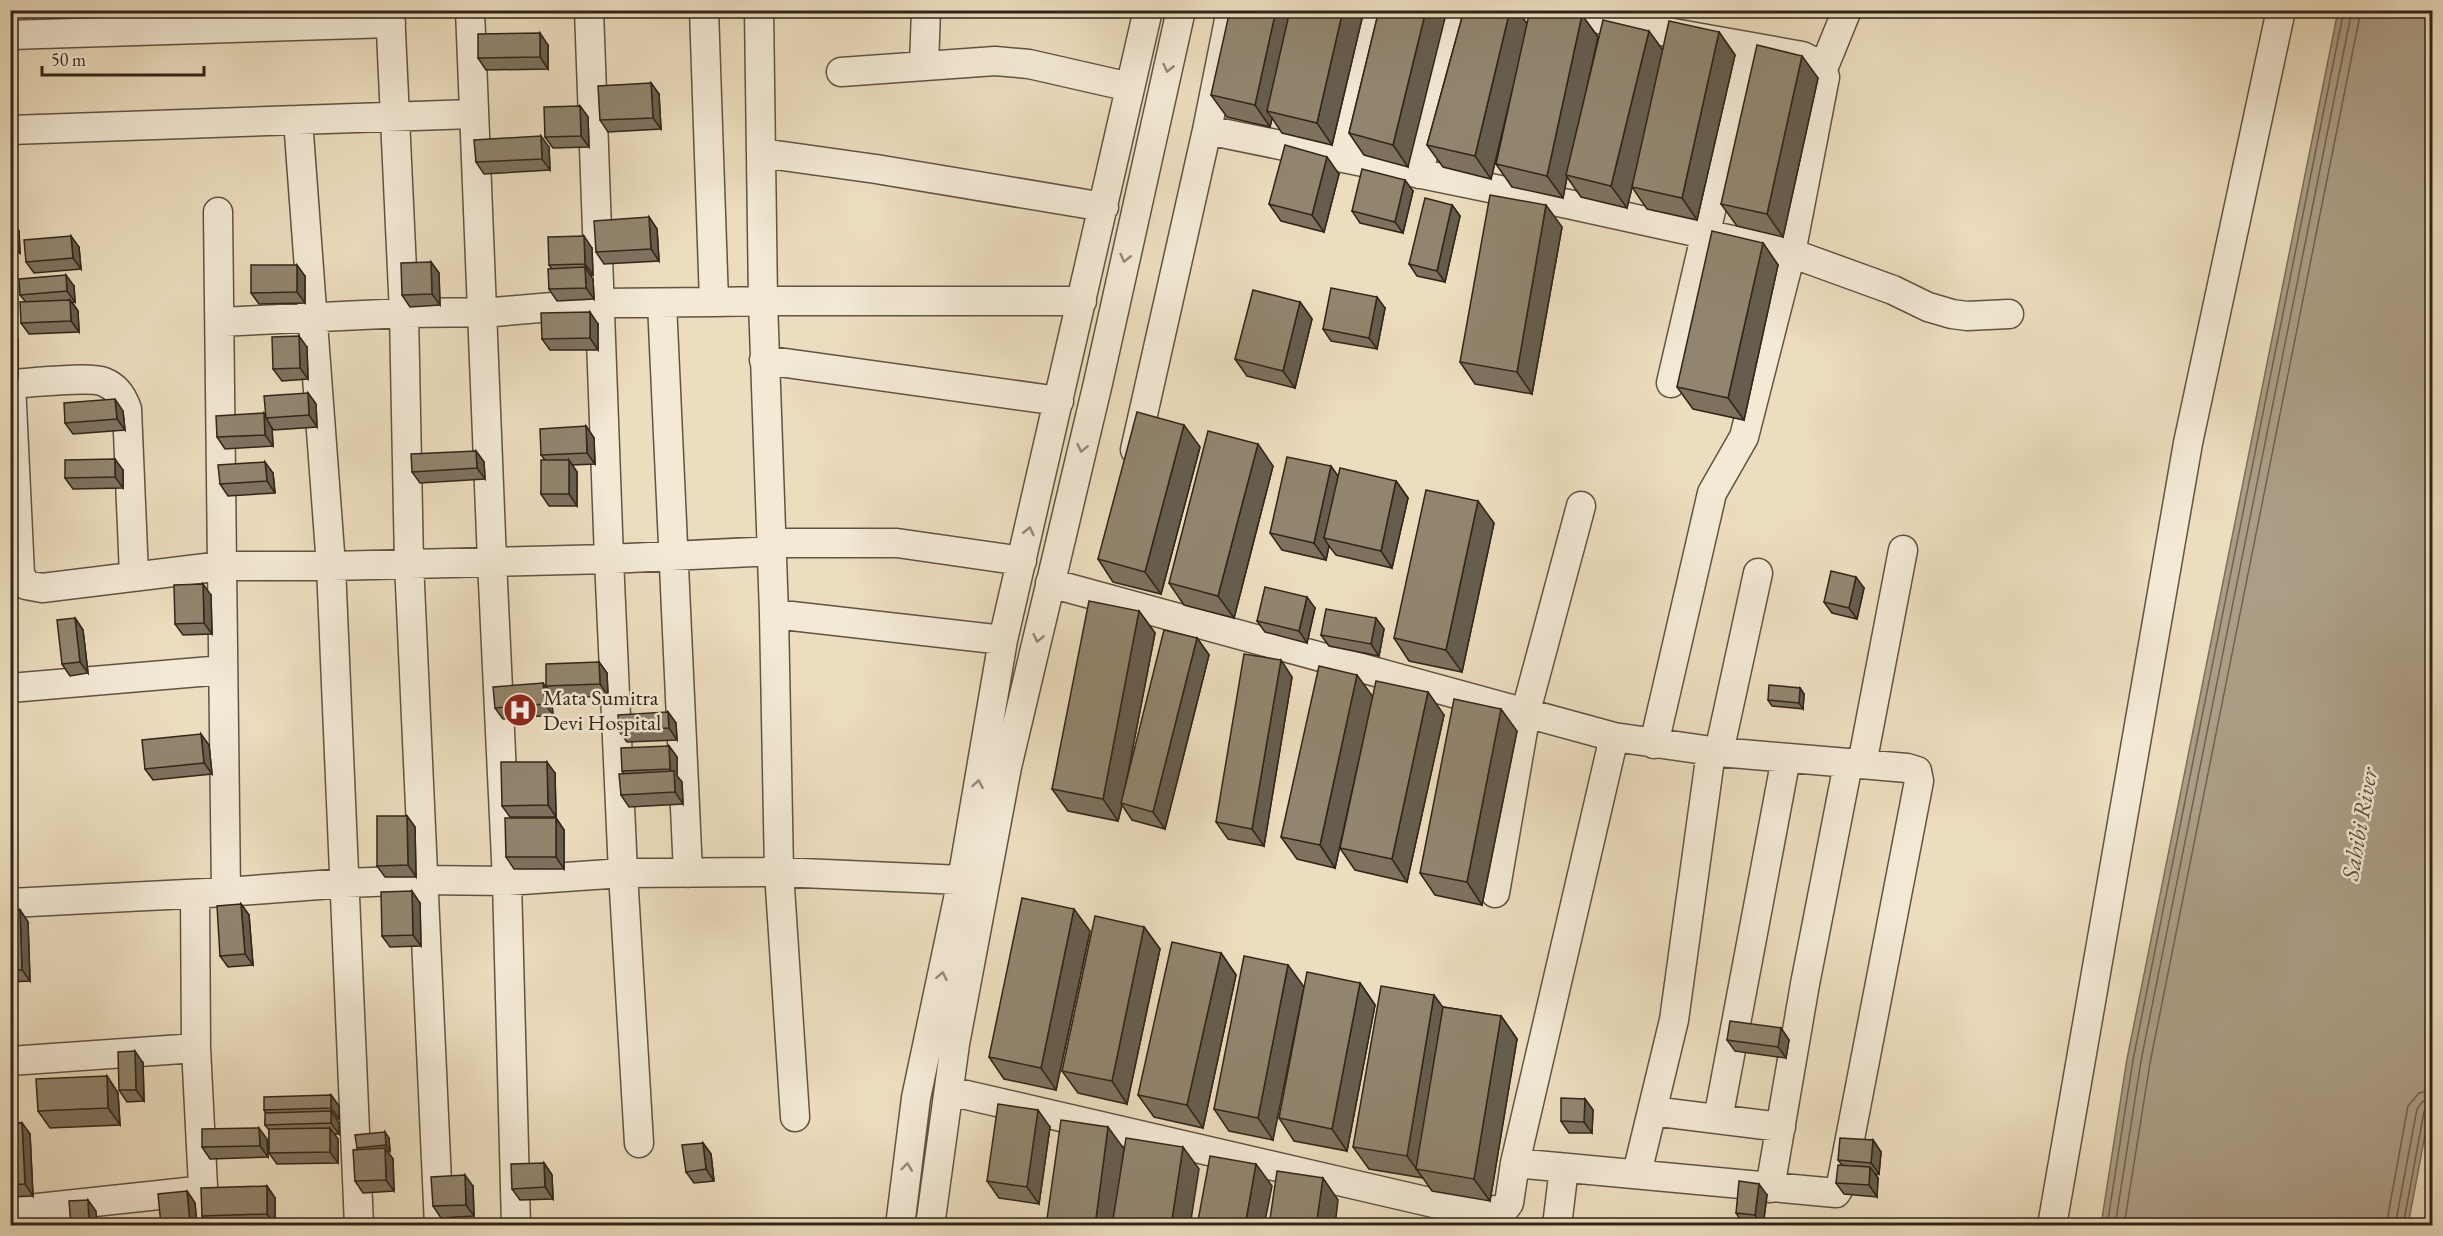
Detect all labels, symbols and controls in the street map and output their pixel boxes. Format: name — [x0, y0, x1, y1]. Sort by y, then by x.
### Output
scale bar — [42, 39, 204, 77]
text: 50 m — [51, 48, 86, 71]
one-way arrow — [1162, 62, 1175, 72]
one-way arrow — [1120, 253, 1133, 263]
one-way arrow — [1077, 443, 1090, 453]
one-way arrow — [1022, 527, 1035, 537]
one-way arrow — [1032, 633, 1045, 643]
place label: Mata Sumitra Devi Hospital — [543, 683, 661, 737]
hospital icon: Mata Sumitra Devi Hospital — [502, 692, 538, 728]
water label: Sahibi River — [2334, 763, 2384, 884]
one-way arrow — [972, 780, 984, 789]
one-way arrow — [935, 971, 948, 981]
one-way arrow — [901, 1163, 913, 1172]

